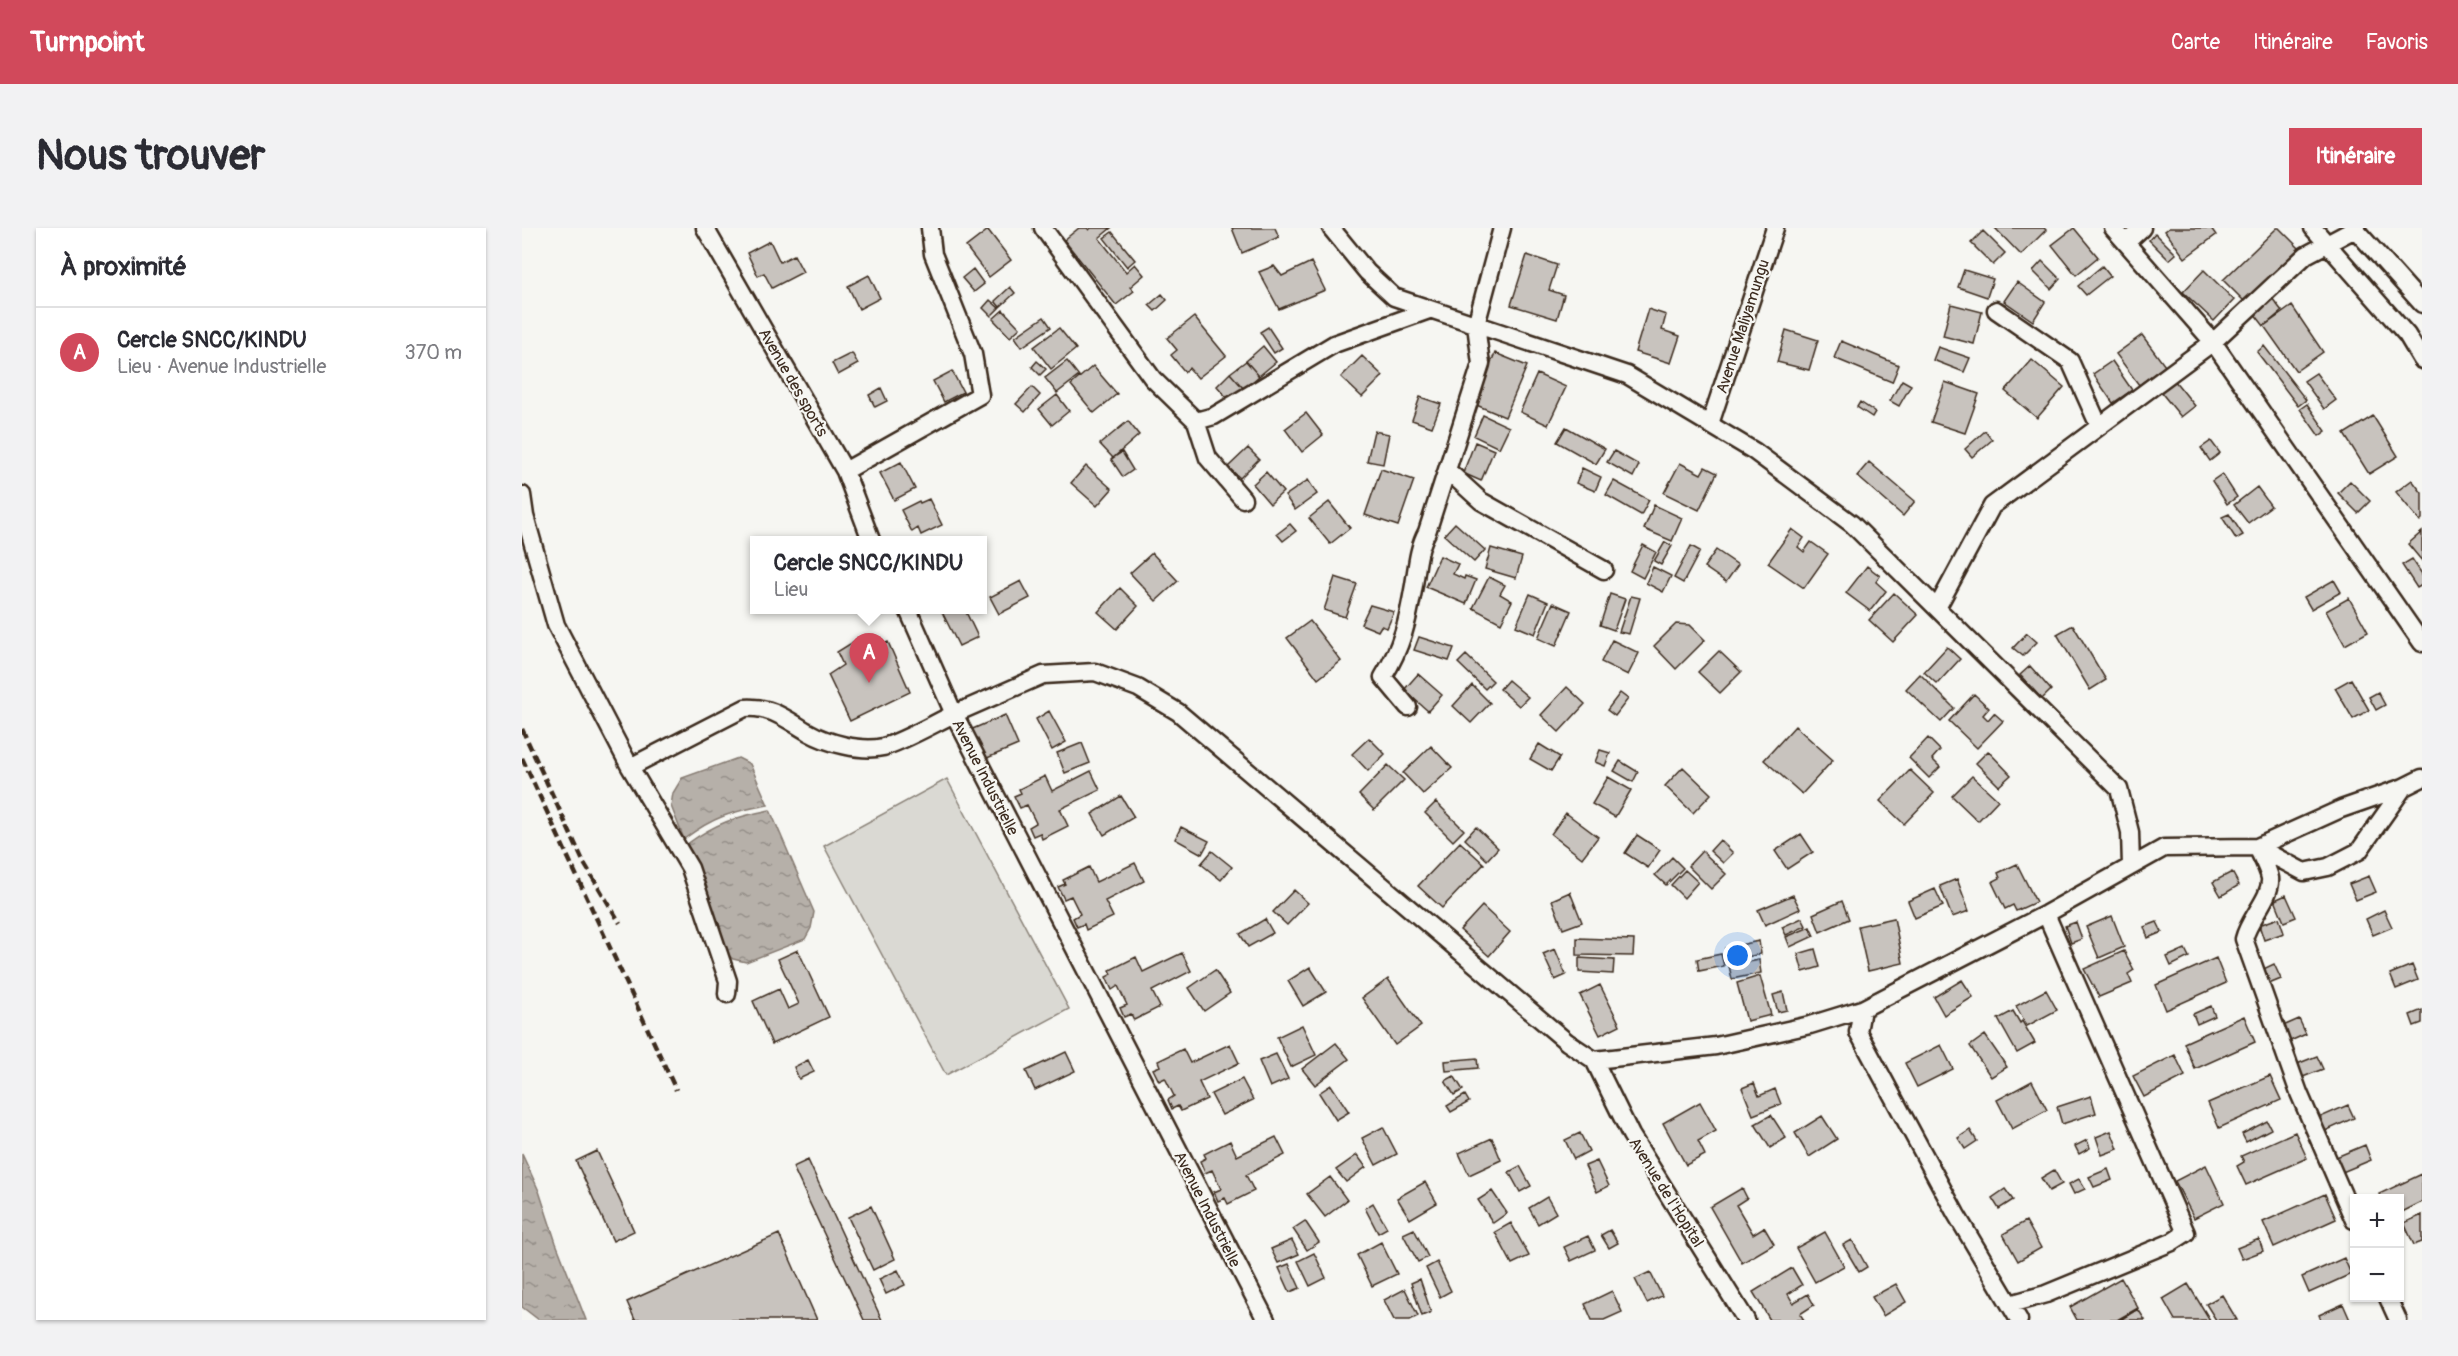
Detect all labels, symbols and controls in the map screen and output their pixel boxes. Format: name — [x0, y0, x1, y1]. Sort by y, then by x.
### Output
text: Turnpoint — [30, 25, 144, 60]
text: Carte — [2171, 29, 2220, 56]
text: Itinéraire — [2253, 29, 2333, 56]
text: Favoris — [2366, 29, 2428, 56]
button: Itinéraire — [2289, 128, 2422, 185]
text: Nous trouver — [36, 130, 265, 182]
text: À proximité — [60, 251, 187, 283]
street label: Avenue Maliyamungu — [1712, 257, 1774, 396]
street label: Avenue des sports — [754, 325, 832, 440]
text: Cercle SNCC/KINDU — [117, 326, 307, 354]
text: A — [73, 340, 86, 365]
text: 370 m — [405, 340, 462, 365]
text: Lieu · Avenue Industrielle — [117, 354, 326, 379]
popup — [750, 536, 987, 614]
text: Cercle SNCC/KINDU — [774, 549, 963, 577]
text: Lieu — [774, 577, 808, 602]
pin: A — [850, 634, 888, 683]
street label: Avenue Industrielle — [947, 716, 1023, 839]
your location — [1723, 941, 1752, 970]
street label: Avenue de l'Hopital — [1624, 1134, 1708, 1251]
street label: Avenue Industrielle — [1169, 1148, 1245, 1271]
map controls — [2350, 1194, 2404, 1302]
button: + — [2350, 1194, 2404, 1248]
button: − — [2350, 1248, 2404, 1302]

